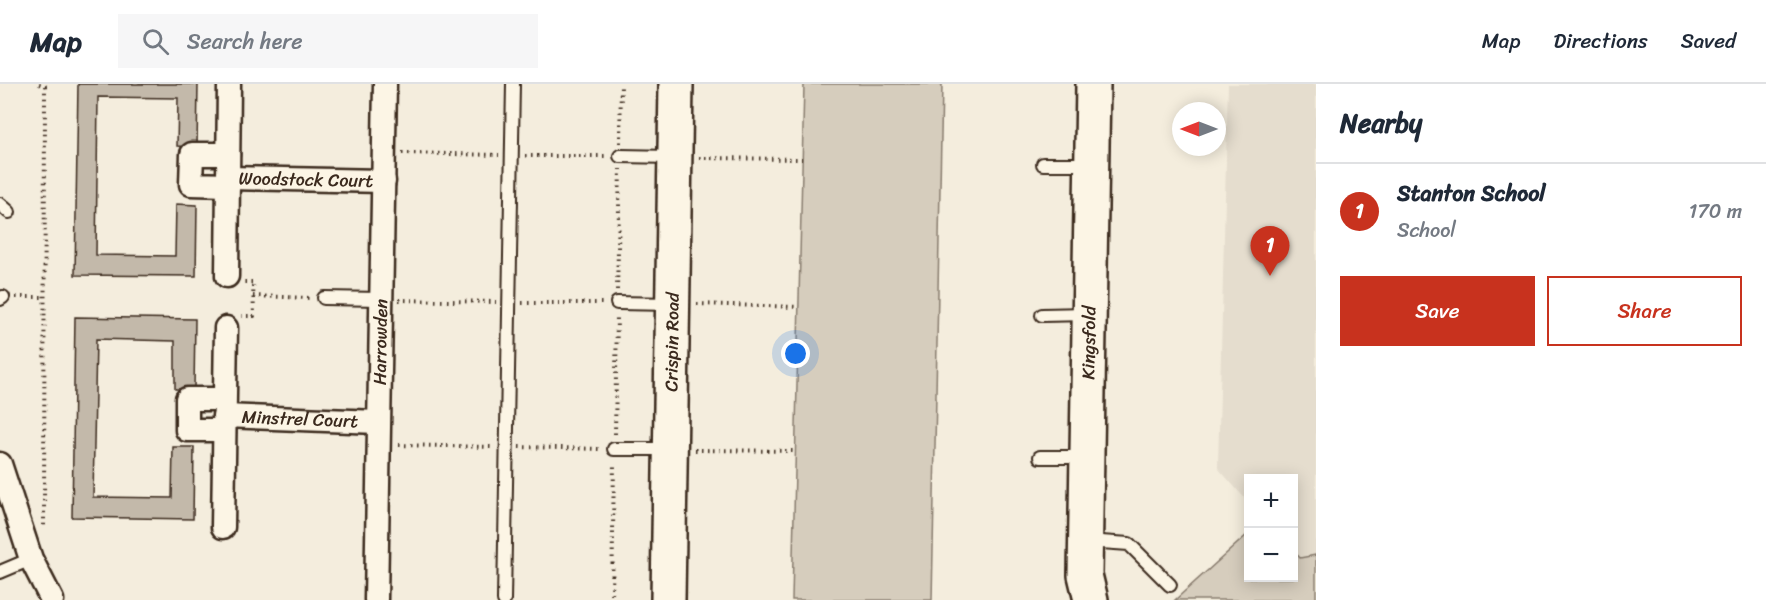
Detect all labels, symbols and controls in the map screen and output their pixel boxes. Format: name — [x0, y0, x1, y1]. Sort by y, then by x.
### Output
search box — [118, 14, 538, 68]
text: Map — [30, 17, 82, 66]
text: Search here — [187, 22, 303, 61]
text: Map — [1482, 22, 1520, 60]
text: Directions — [1553, 22, 1648, 60]
text: Saved — [1681, 22, 1736, 60]
icon: search — [139, 25, 172, 58]
text: Nearby — [1340, 100, 1422, 146]
north arrow — [1172, 102, 1226, 156]
street label: Woodstock Court — [238, 162, 374, 197]
text: Stanton School — [1397, 174, 1546, 213]
text: 1 — [1355, 194, 1364, 229]
text: 170 m — [1689, 194, 1742, 229]
text: School — [1397, 213, 1456, 248]
pin: 1 — [1250, 226, 1290, 276]
button: Save — [1340, 276, 1535, 346]
button: Share — [1547, 276, 1742, 346]
street label: Crispin Road — [655, 291, 689, 392]
street label: Harrowden — [364, 298, 397, 385]
street label: Kingsfold — [1072, 304, 1105, 380]
your location — [781, 339, 810, 368]
street label: Minstrel Court — [241, 401, 359, 437]
map controls — [1244, 474, 1298, 582]
button: + — [1244, 474, 1298, 528]
button: − — [1244, 528, 1298, 582]

